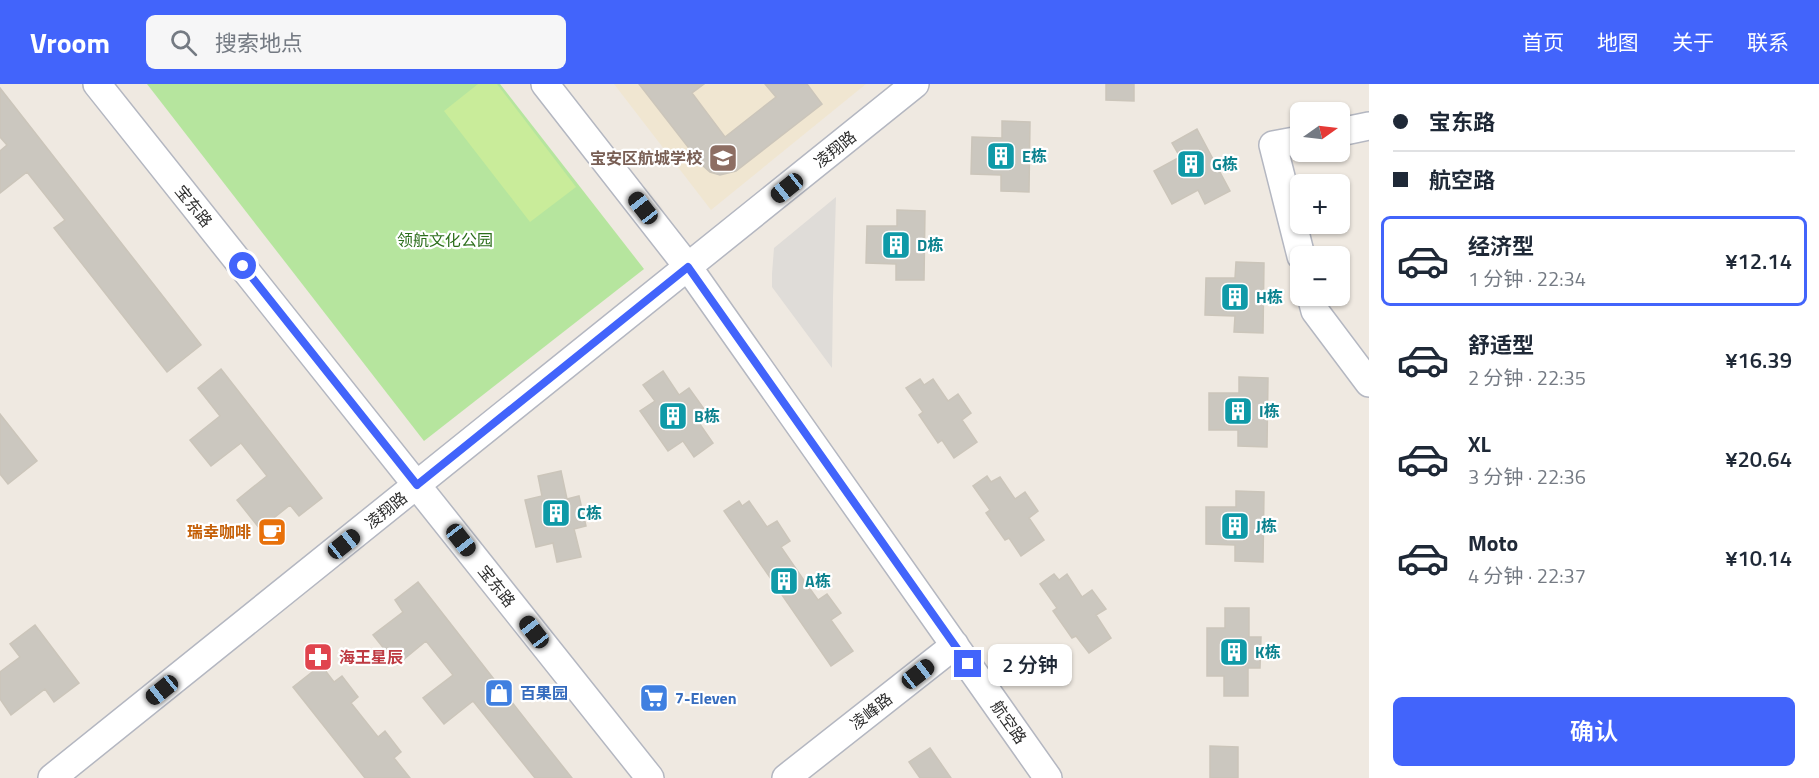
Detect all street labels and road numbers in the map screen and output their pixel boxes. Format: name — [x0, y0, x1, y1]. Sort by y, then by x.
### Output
street label: 凌翔路 — [809, 125, 861, 173]
street label: 宝东路 — [170, 180, 218, 232]
street label: 凌翔路 — [360, 486, 412, 534]
street label: 宝东路 — [473, 560, 521, 612]
street label: 凌峰路 — [845, 687, 897, 735]
street label: 航空路 — [985, 695, 1033, 749]

